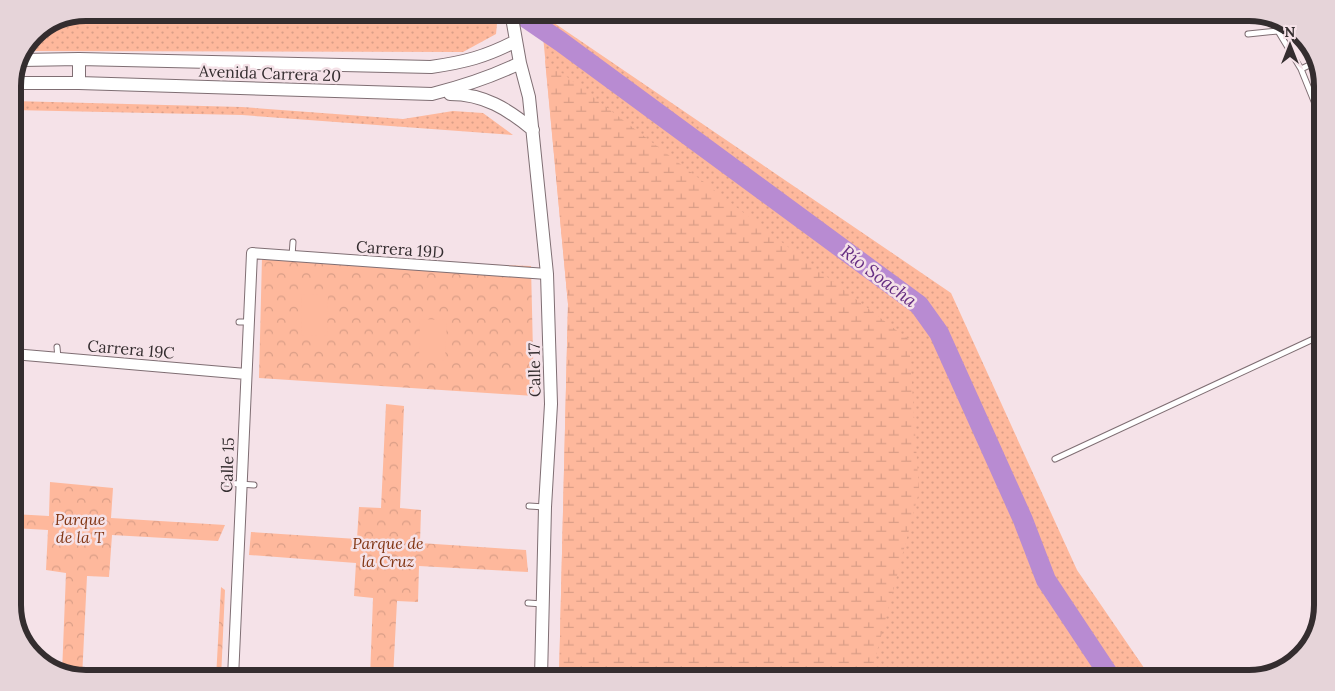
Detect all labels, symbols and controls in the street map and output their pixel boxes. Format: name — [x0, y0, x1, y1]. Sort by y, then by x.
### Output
north arrow — [1265, 20, 1315, 70]
text: N — [1285, 23, 1296, 41]
street label: Avenida Carrera 20 — [198, 60, 342, 85]
street label: Carrera 19D — [355, 236, 445, 262]
water label: Río Soacha — [836, 240, 922, 312]
street label: Carrera 19C — [87, 335, 175, 363]
street label: Calle 17 — [524, 342, 544, 397]
street label: Calle 15 — [216, 437, 238, 493]
park label: Parque de la T — [55, 509, 106, 547]
park label: Parque de la Cruz — [352, 533, 424, 571]

